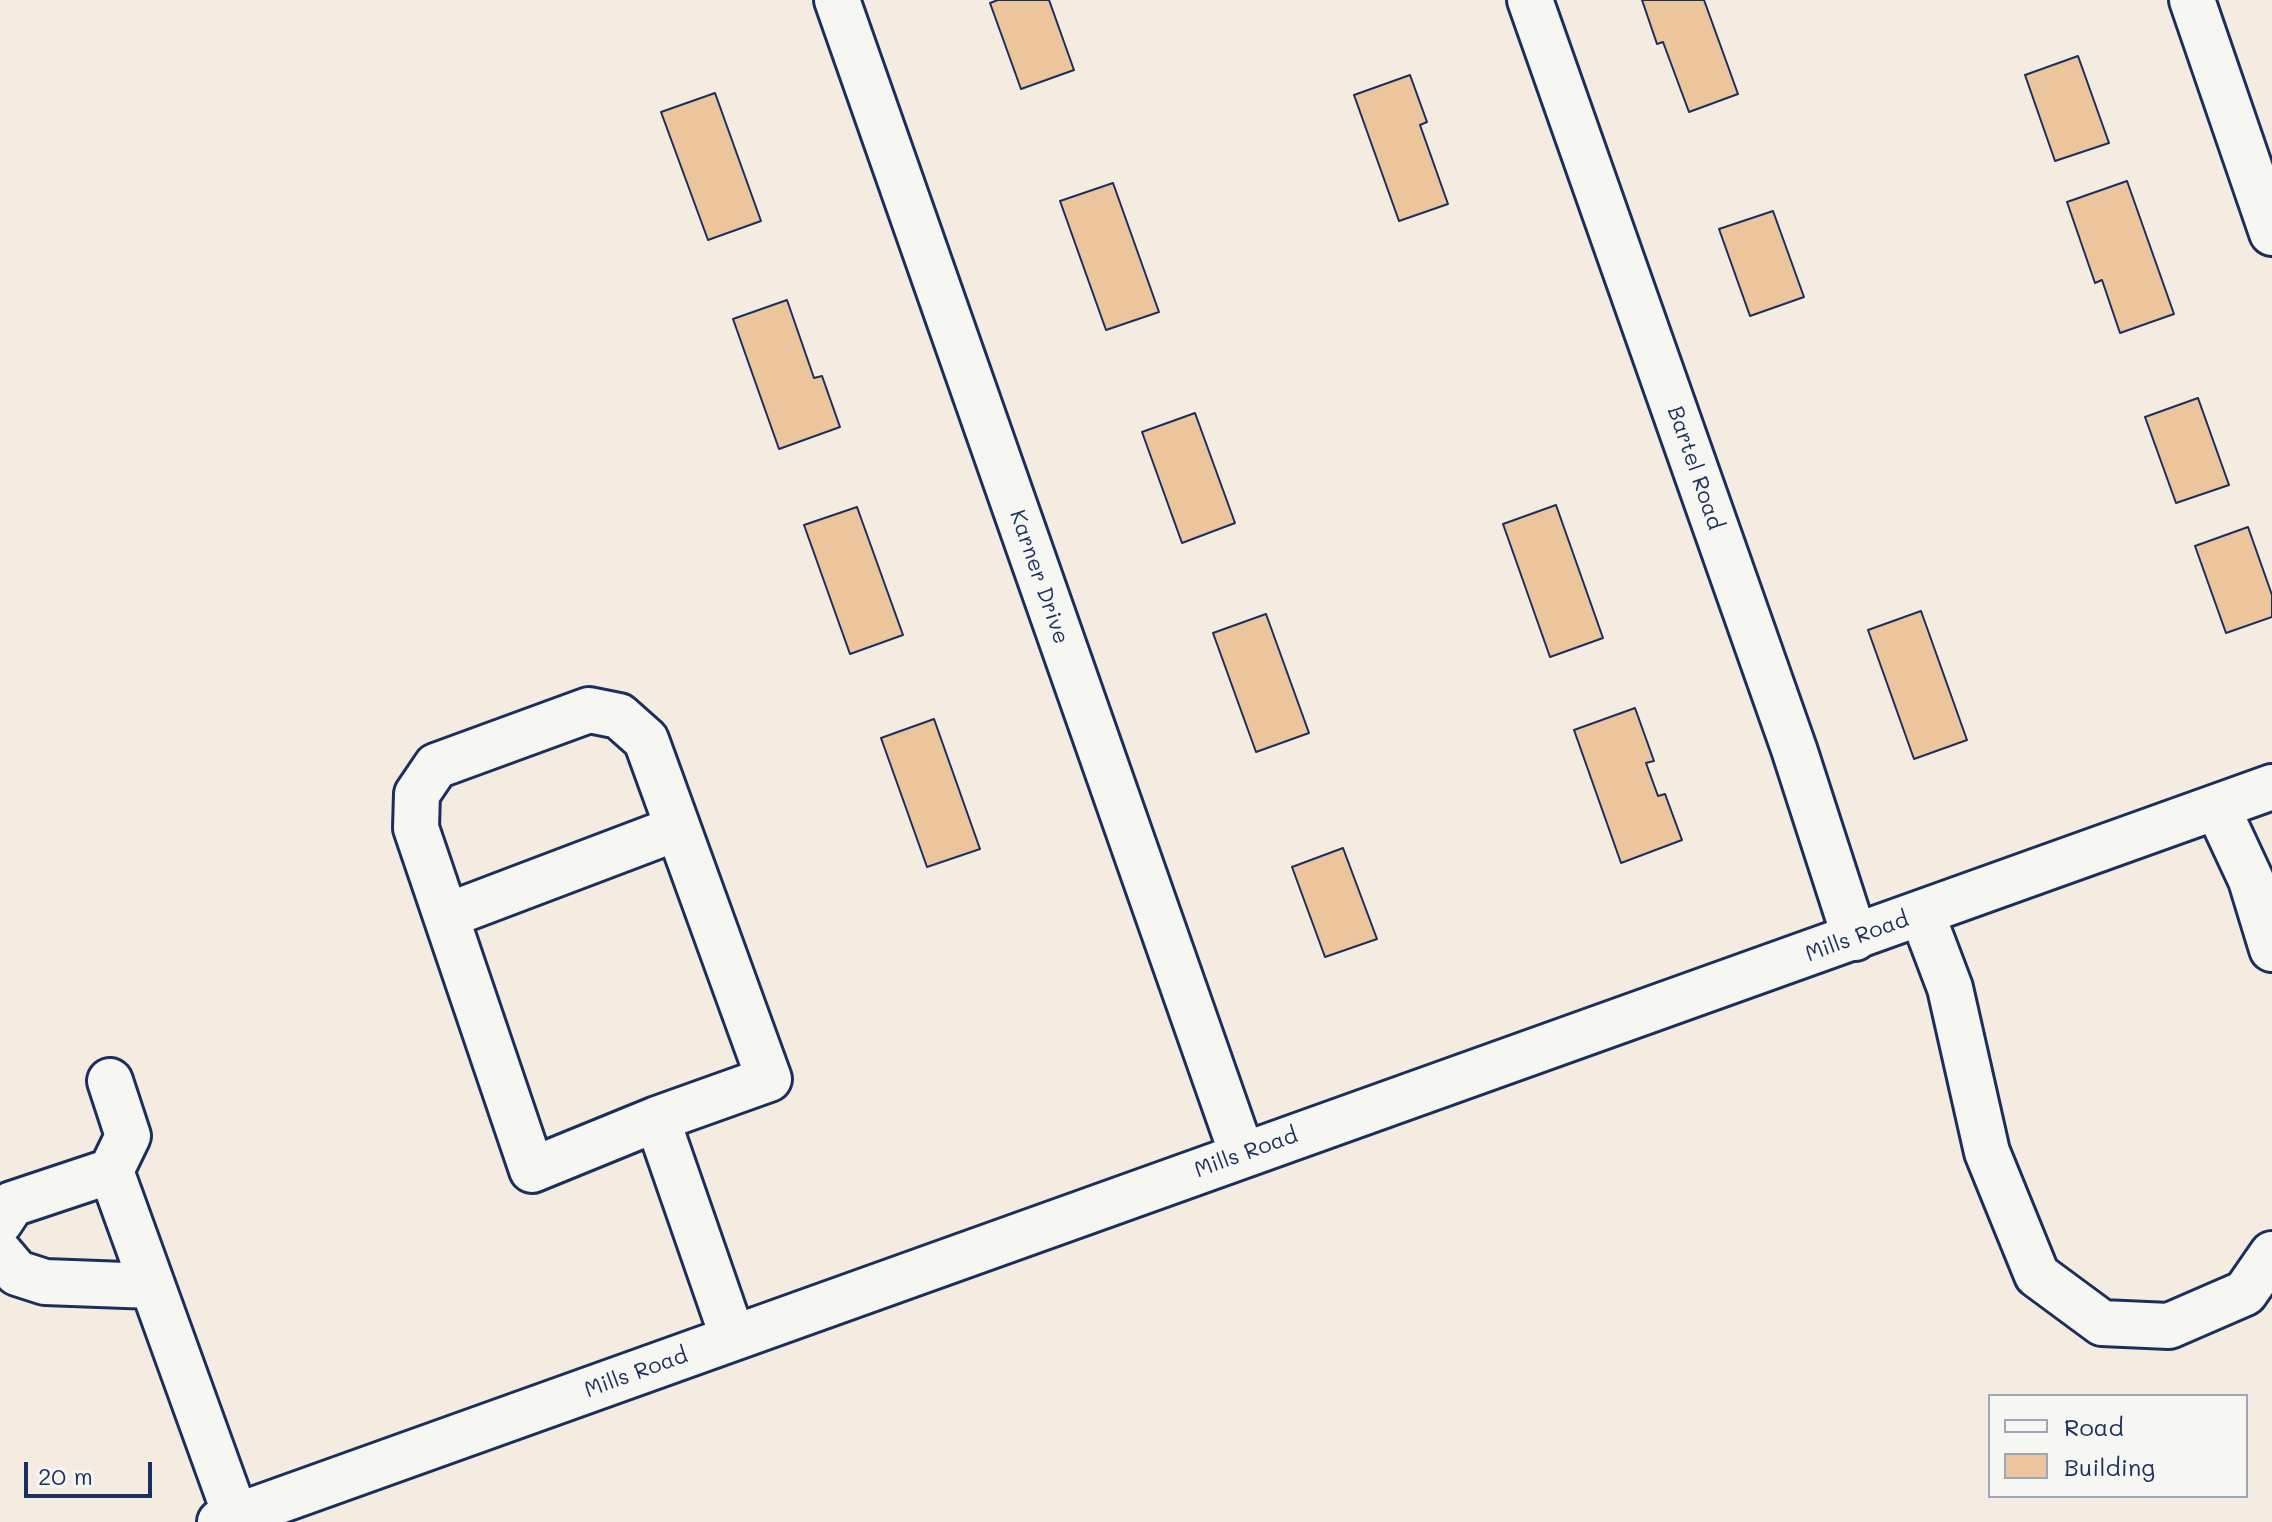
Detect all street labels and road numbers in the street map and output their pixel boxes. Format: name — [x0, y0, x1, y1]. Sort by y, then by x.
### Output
street label: Bartel Road — [1662, 403, 1728, 533]
street label: Karner Drive — [1004, 506, 1074, 648]
street label: Mills Road — [1802, 906, 1912, 968]
street label: Mills Road — [1191, 1122, 1301, 1184]
street label: Mills Road — [581, 1342, 691, 1404]

